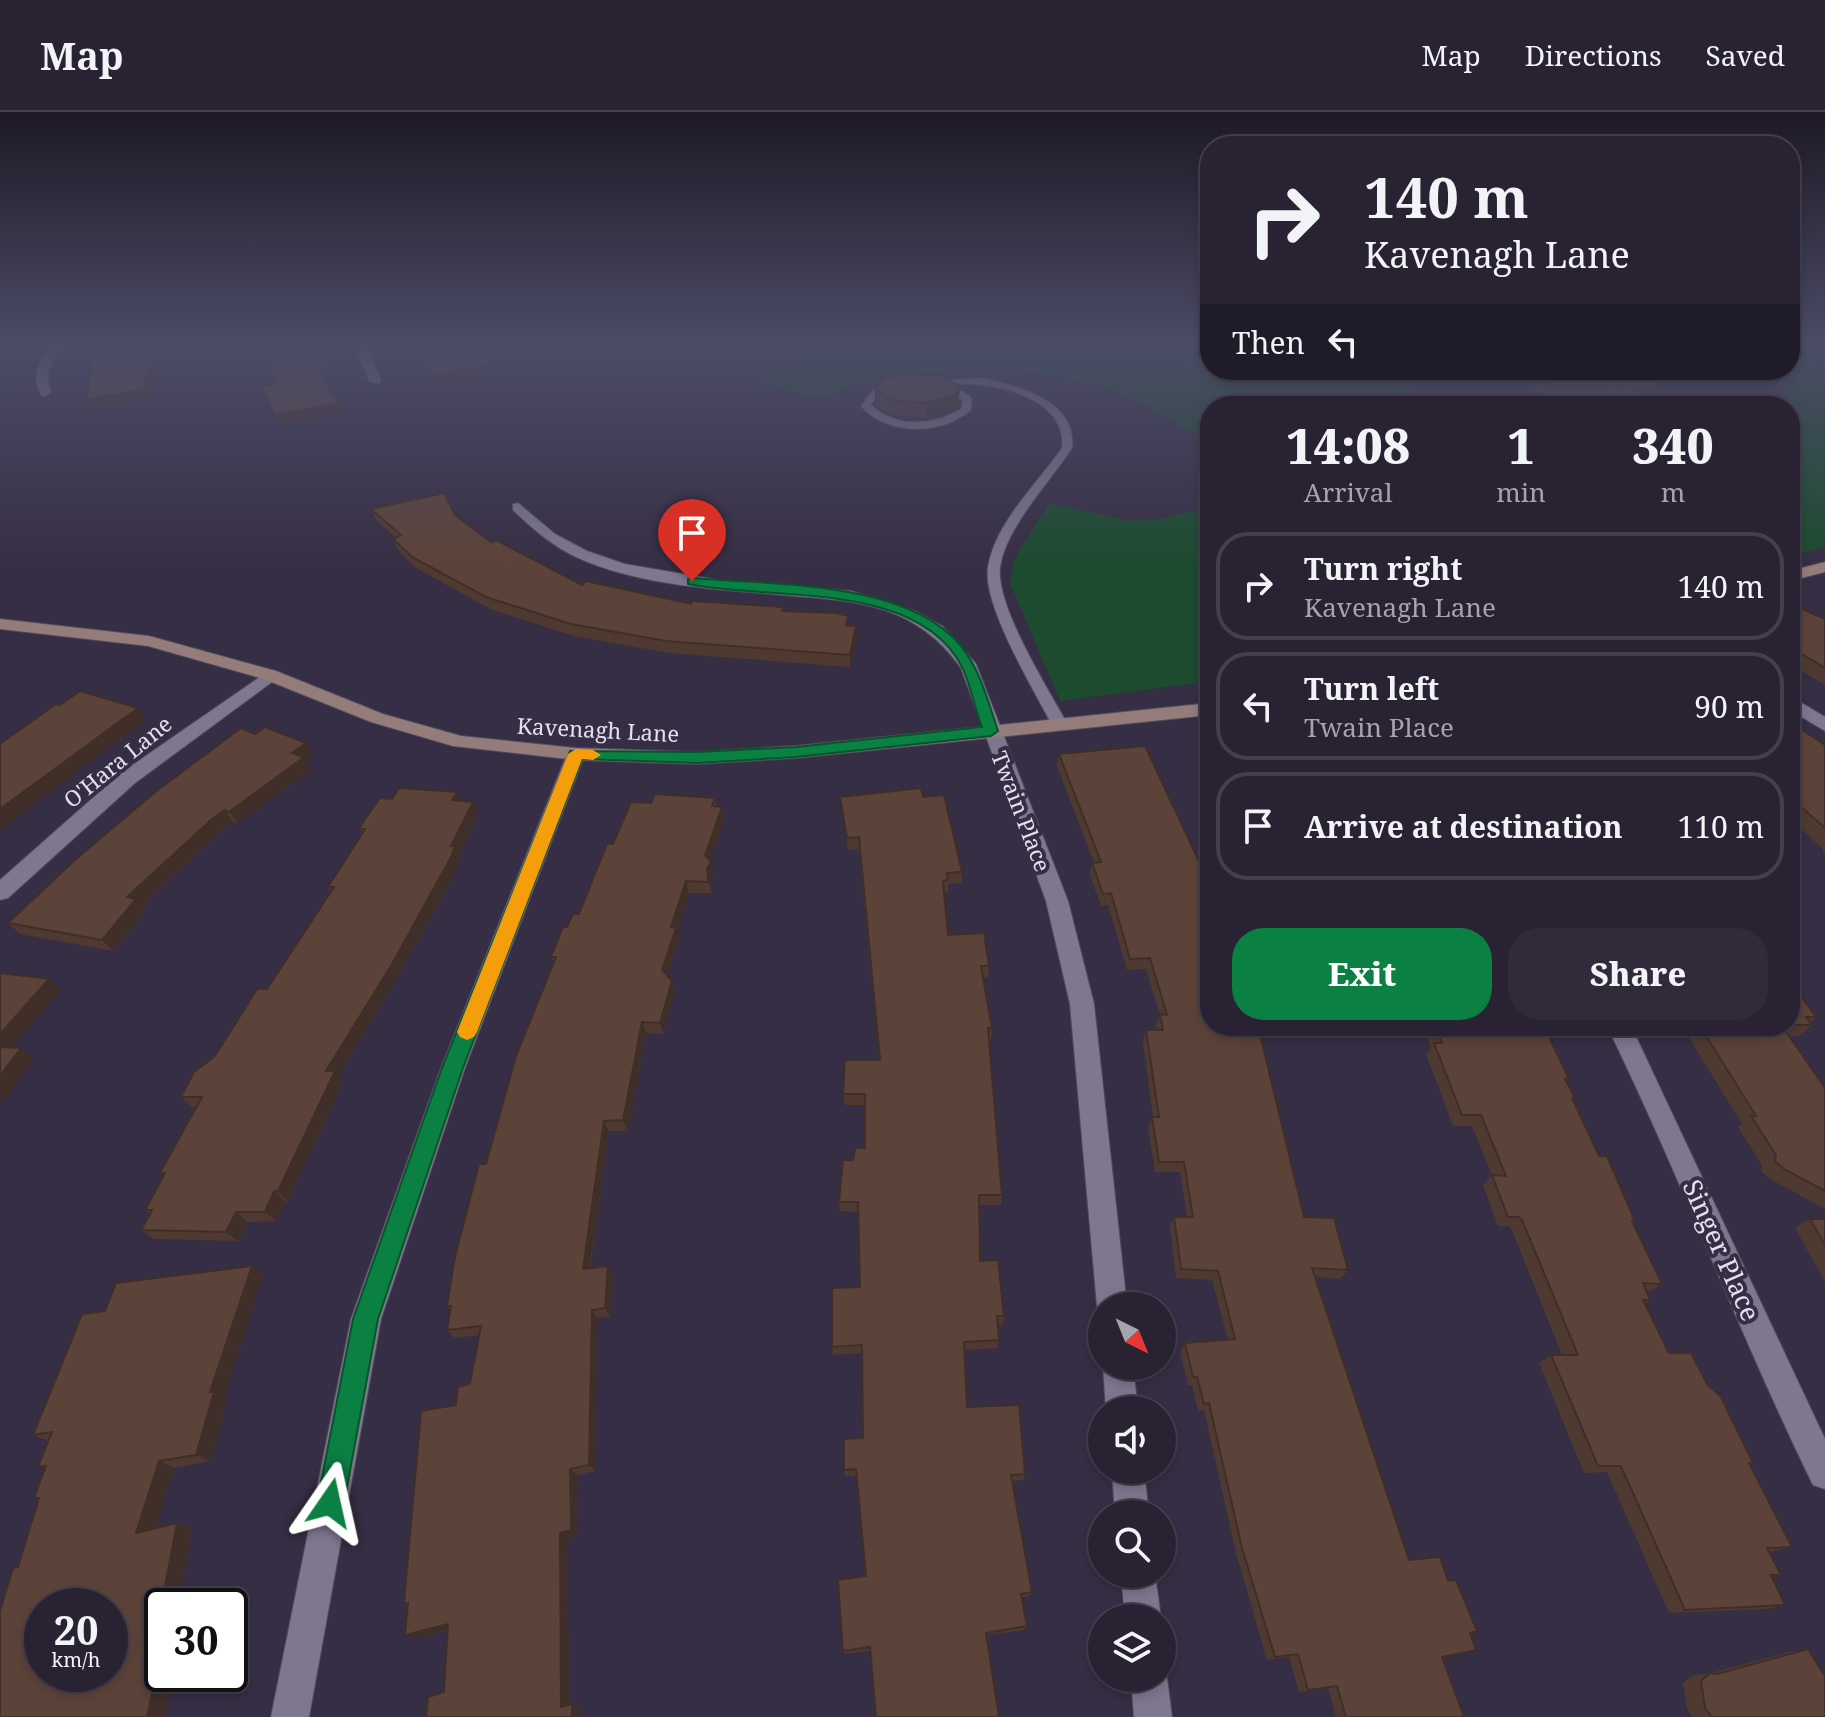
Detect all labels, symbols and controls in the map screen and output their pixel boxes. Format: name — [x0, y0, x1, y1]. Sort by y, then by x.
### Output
text: Map — [40, 29, 124, 81]
text: Map — [1421, 36, 1481, 74]
text: Directions — [1525, 36, 1662, 74]
text: Saved — [1706, 36, 1785, 74]
text: 140 m — [1364, 158, 1529, 234]
icon: right — [1232, 168, 1336, 272]
text: Kavenagh Lane — [1364, 230, 1630, 279]
icon: left — [1321, 320, 1365, 364]
text: Then — [1232, 322, 1305, 363]
text: 14:08 — [1286, 413, 1410, 478]
text: 1 — [1507, 413, 1535, 478]
text: 340 — [1632, 413, 1714, 478]
text: Arrival — [1304, 474, 1393, 510]
text: min — [1496, 474, 1546, 510]
text: m — [1661, 474, 1685, 510]
pin — [658, 499, 726, 581]
icon: arrive — [670, 511, 714, 555]
text: Turn right — [1304, 548, 1462, 589]
icon: right — [1236, 564, 1280, 608]
text: 140 m — [1678, 566, 1764, 607]
text: Kavenagh Lane — [1304, 589, 1496, 625]
text: Turn left — [1304, 668, 1439, 709]
icon: left — [1236, 684, 1280, 728]
text: 90 m — [1694, 686, 1764, 727]
street label: O'Hara Lane — [57, 708, 177, 814]
text: Twain Place — [1304, 709, 1454, 745]
street label: Kavenagh Lane — [516, 710, 680, 748]
street label: Twain Place — [985, 746, 1059, 876]
icon: arrive — [1236, 804, 1280, 848]
text: Arrive at destination — [1304, 806, 1623, 847]
text: 110 m — [1678, 806, 1764, 847]
button: Exit — [1232, 928, 1492, 1020]
button: Share — [1508, 928, 1768, 1020]
street label: Singer Place — [1675, 1174, 1769, 1326]
north arrow — [1088, 1292, 1176, 1380]
map controls — [1088, 1292, 1176, 1692]
button: sound — [1088, 1396, 1176, 1484]
position arrow — [288, 1461, 372, 1545]
button: search — [1088, 1500, 1176, 1588]
speed limit sign: 30 — [144, 1588, 248, 1692]
text: 20 — [53, 1602, 99, 1657]
button: layers — [1088, 1604, 1176, 1692]
text: km/h — [51, 1646, 101, 1673]

